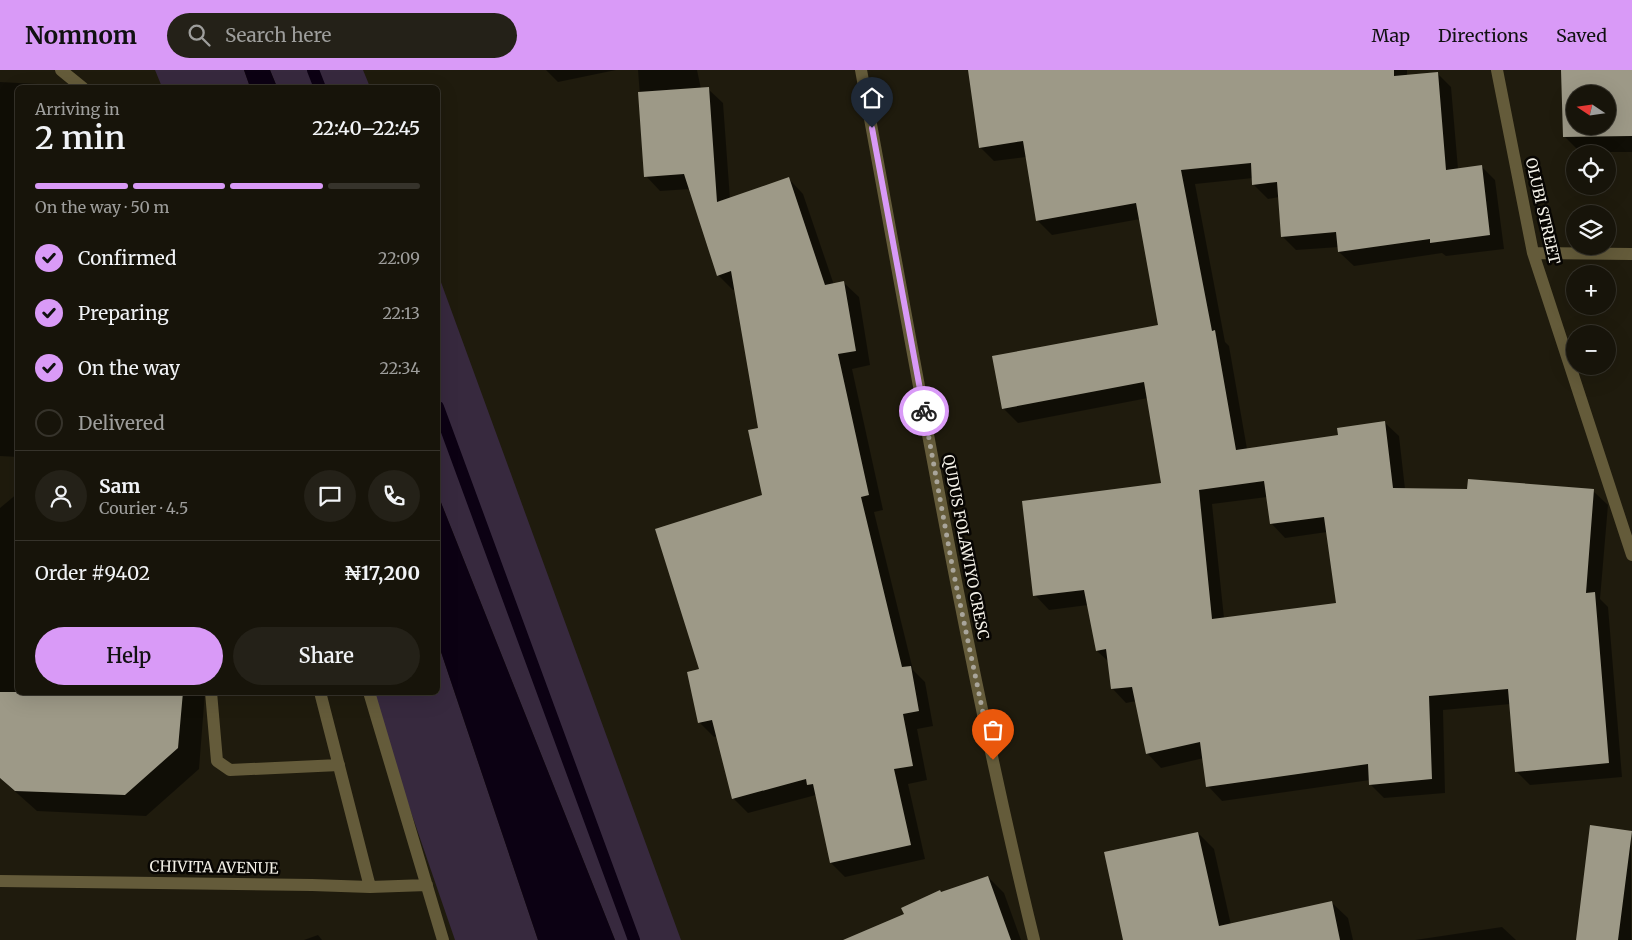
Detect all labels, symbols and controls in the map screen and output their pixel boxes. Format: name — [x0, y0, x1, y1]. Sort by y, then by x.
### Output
search box — [167, 13, 517, 58]
text: Nomnom — [25, 20, 137, 51]
icon: search — [185, 21, 213, 49]
text: Search here — [225, 23, 331, 47]
text: Map — [1372, 24, 1410, 47]
text: Directions — [1438, 24, 1528, 47]
text: Saved — [1556, 24, 1607, 47]
pin — [851, 77, 893, 128]
icon: home — [858, 84, 886, 112]
north arrow — [1566, 85, 1616, 135]
map controls — [1566, 85, 1616, 375]
text: Arriving in — [35, 99, 120, 119]
text: 22:40–22:45 — [312, 116, 420, 140]
text: 2 min — [35, 118, 125, 158]
button: locate — [1566, 145, 1616, 195]
street label: OLUBI STREET — [1522, 156, 1565, 267]
text: On the way · 50 m — [35, 197, 170, 217]
button: layers — [1566, 205, 1616, 255]
icon: check — [35, 244, 63, 272]
text: Confirmed — [78, 246, 176, 270]
text: 22:09 — [378, 248, 420, 268]
button: + — [1566, 265, 1616, 315]
icon: check — [35, 299, 63, 327]
text: Preparing — [78, 301, 169, 325]
text: 22:13 — [382, 303, 420, 323]
button: − — [1566, 325, 1616, 375]
icon: check — [35, 354, 63, 382]
text: On the way — [78, 356, 180, 380]
text: 22:34 — [379, 358, 420, 378]
courier — [899, 386, 949, 436]
icon: bike — [910, 397, 938, 425]
text: Delivered — [78, 411, 165, 435]
street label: QUDUS FOLAWIYO CRESC — [939, 453, 993, 641]
button: person — [35, 470, 87, 522]
button: chat — [304, 470, 356, 522]
button: phone — [368, 470, 420, 522]
text: Sam — [99, 474, 140, 498]
text: Courier · 4.5 — [99, 498, 188, 518]
text: Order #9402 — [35, 561, 150, 585]
text: ₦17,200 — [344, 561, 420, 585]
button: Help — [35, 627, 223, 685]
button: Share — [233, 627, 420, 685]
pin — [972, 709, 1014, 760]
icon: bag — [979, 716, 1007, 744]
street label: CHIVITA AVENUE — [150, 856, 279, 878]

